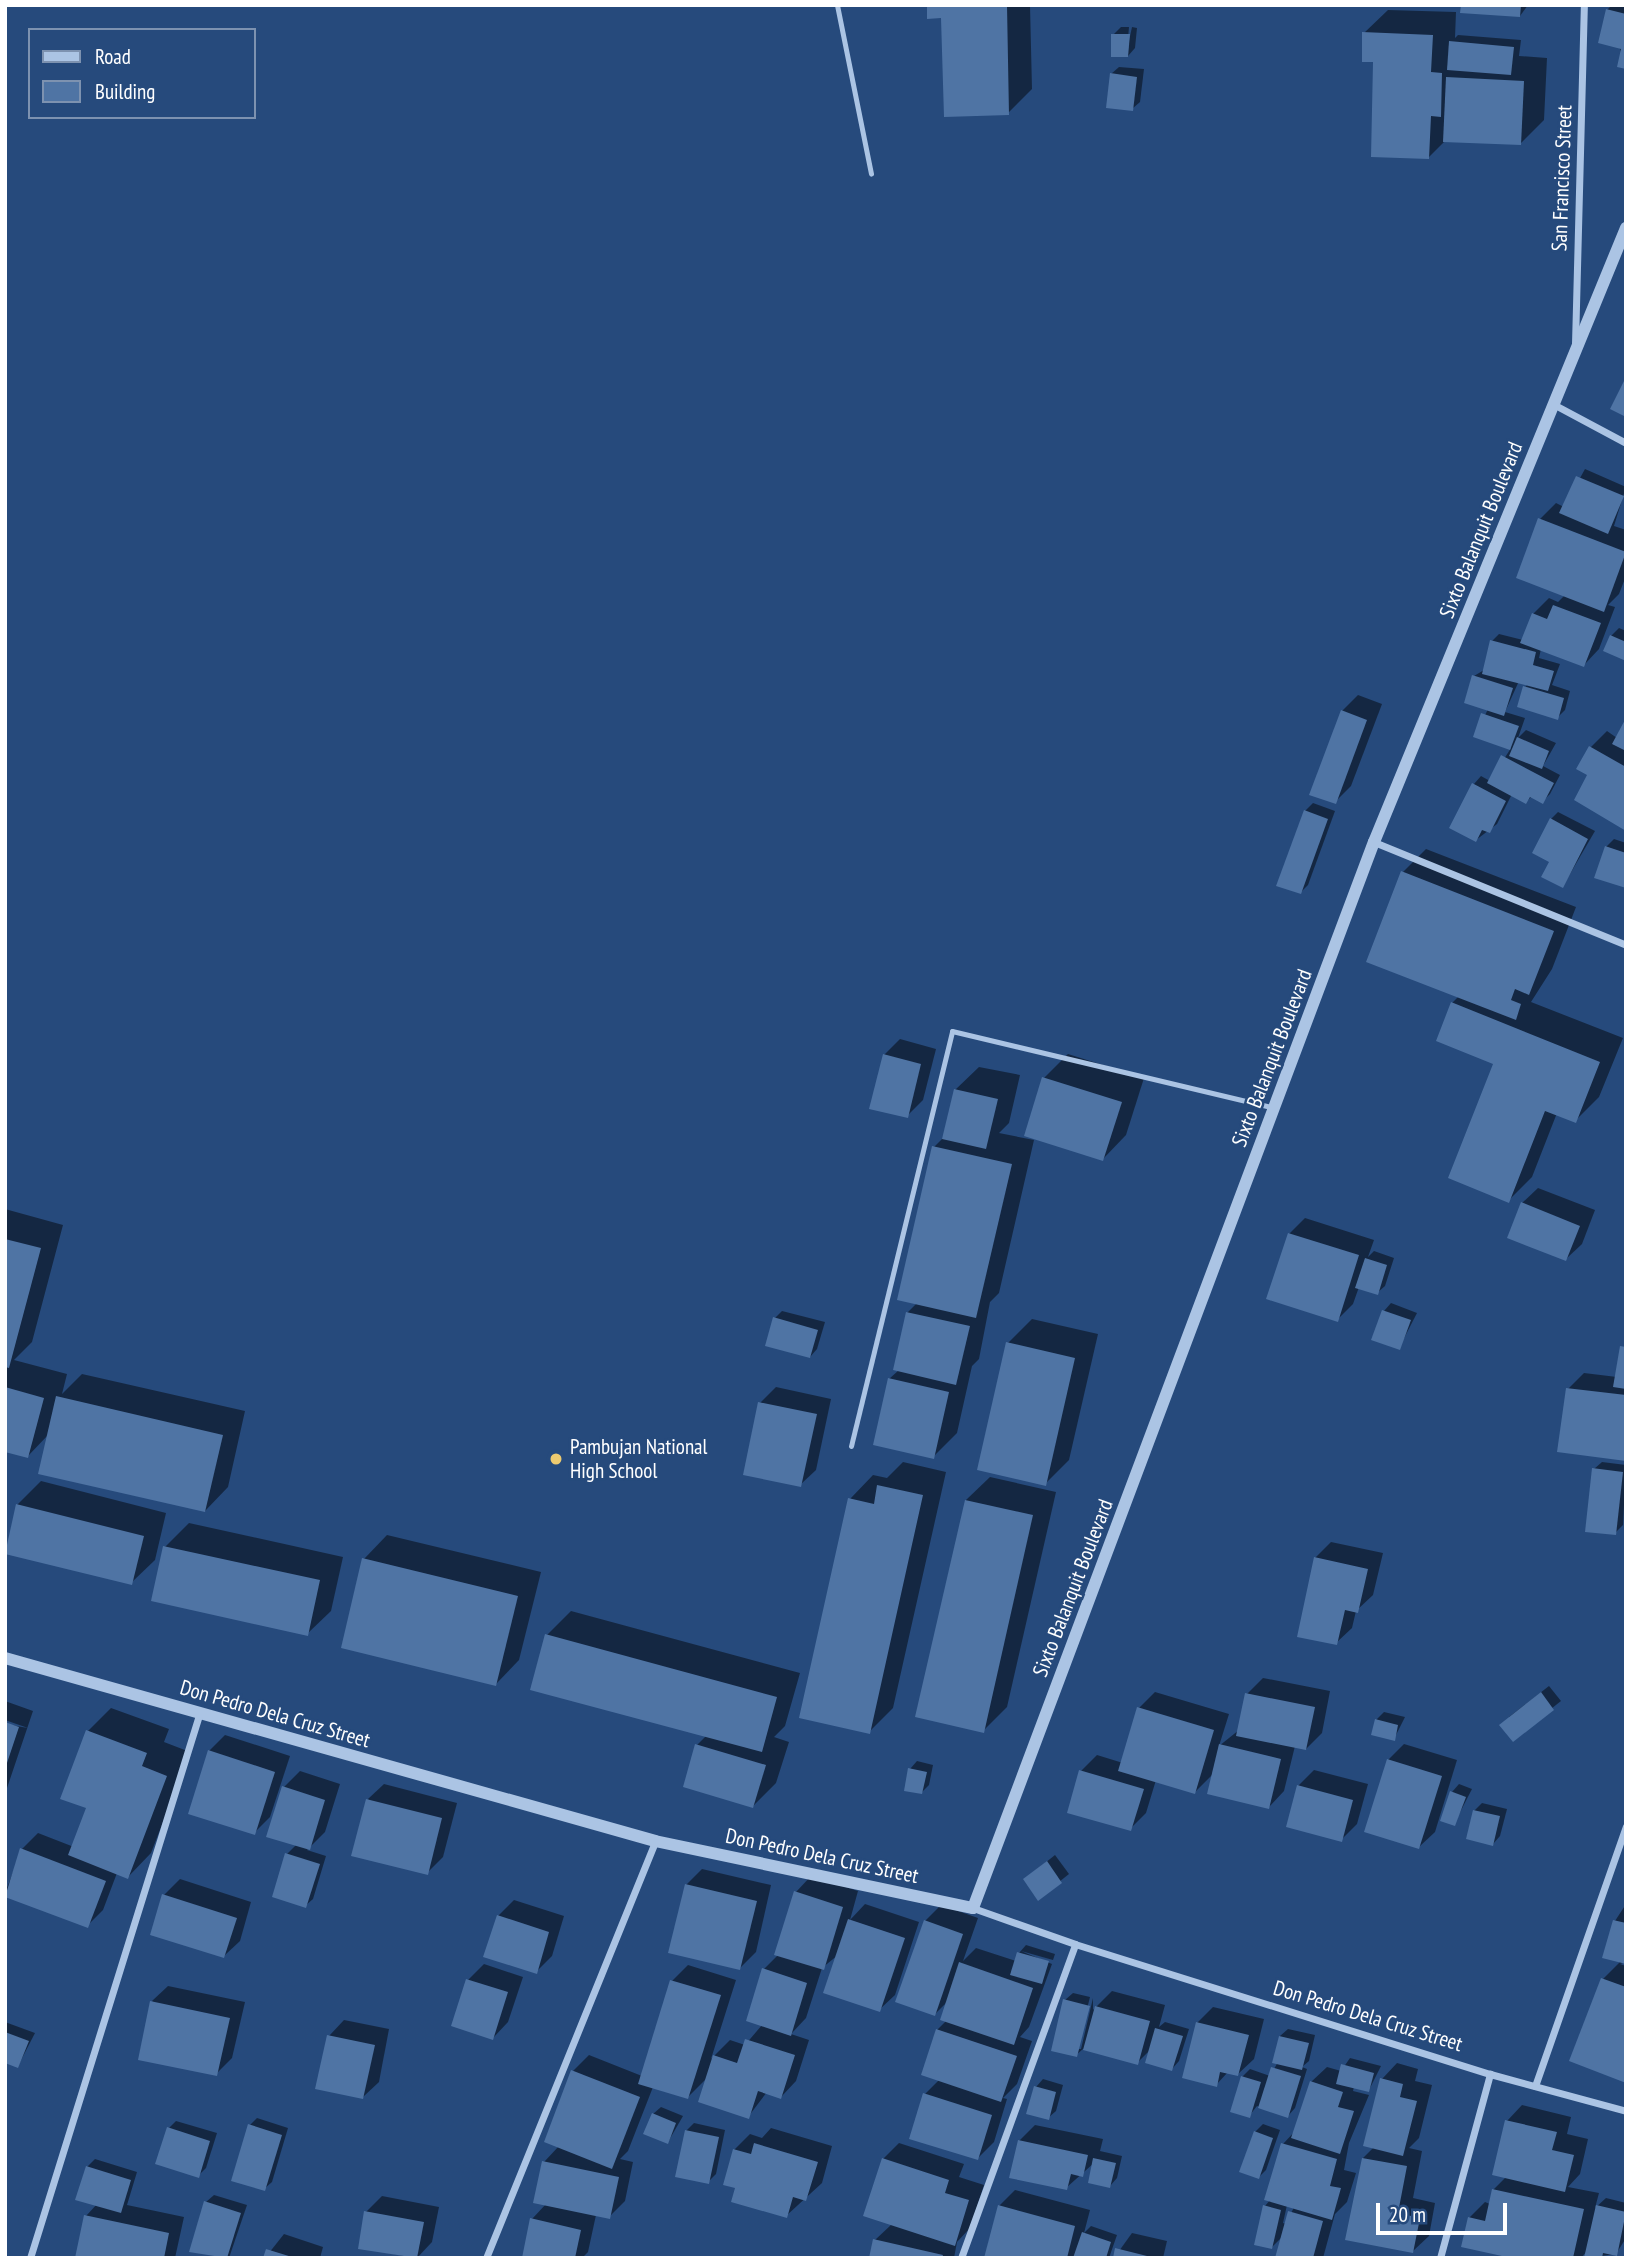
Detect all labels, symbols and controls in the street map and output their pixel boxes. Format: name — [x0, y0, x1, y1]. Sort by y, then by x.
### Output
legend — [28, 28, 256, 119]
text: Road — [95, 43, 131, 70]
text: Building — [95, 78, 155, 105]
street label: San Francisco Street — [1547, 104, 1577, 252]
street label: Sixto Balanquit Boulevard — [1434, 438, 1528, 622]
street label: Sixto Balanquit Boulevard — [1227, 966, 1317, 1150]
place label: Pambujan National High School — [570, 1434, 707, 1484]
marker: Pambujan National High School — [548, 1451, 564, 1467]
street label: Sixto Balanquit Boulevard — [1028, 1496, 1118, 1680]
street label: Don Pedro Dela Cruz Street — [177, 1675, 373, 1753]
street label: Don Pedro Dela Cruz Street — [723, 1823, 921, 1889]
street label: Don Pedro Dela Cruz Street — [1270, 1975, 1466, 2057]
scale bar — [1379, 2190, 1510, 2234]
text: 20 m — [1389, 2201, 1426, 2228]

